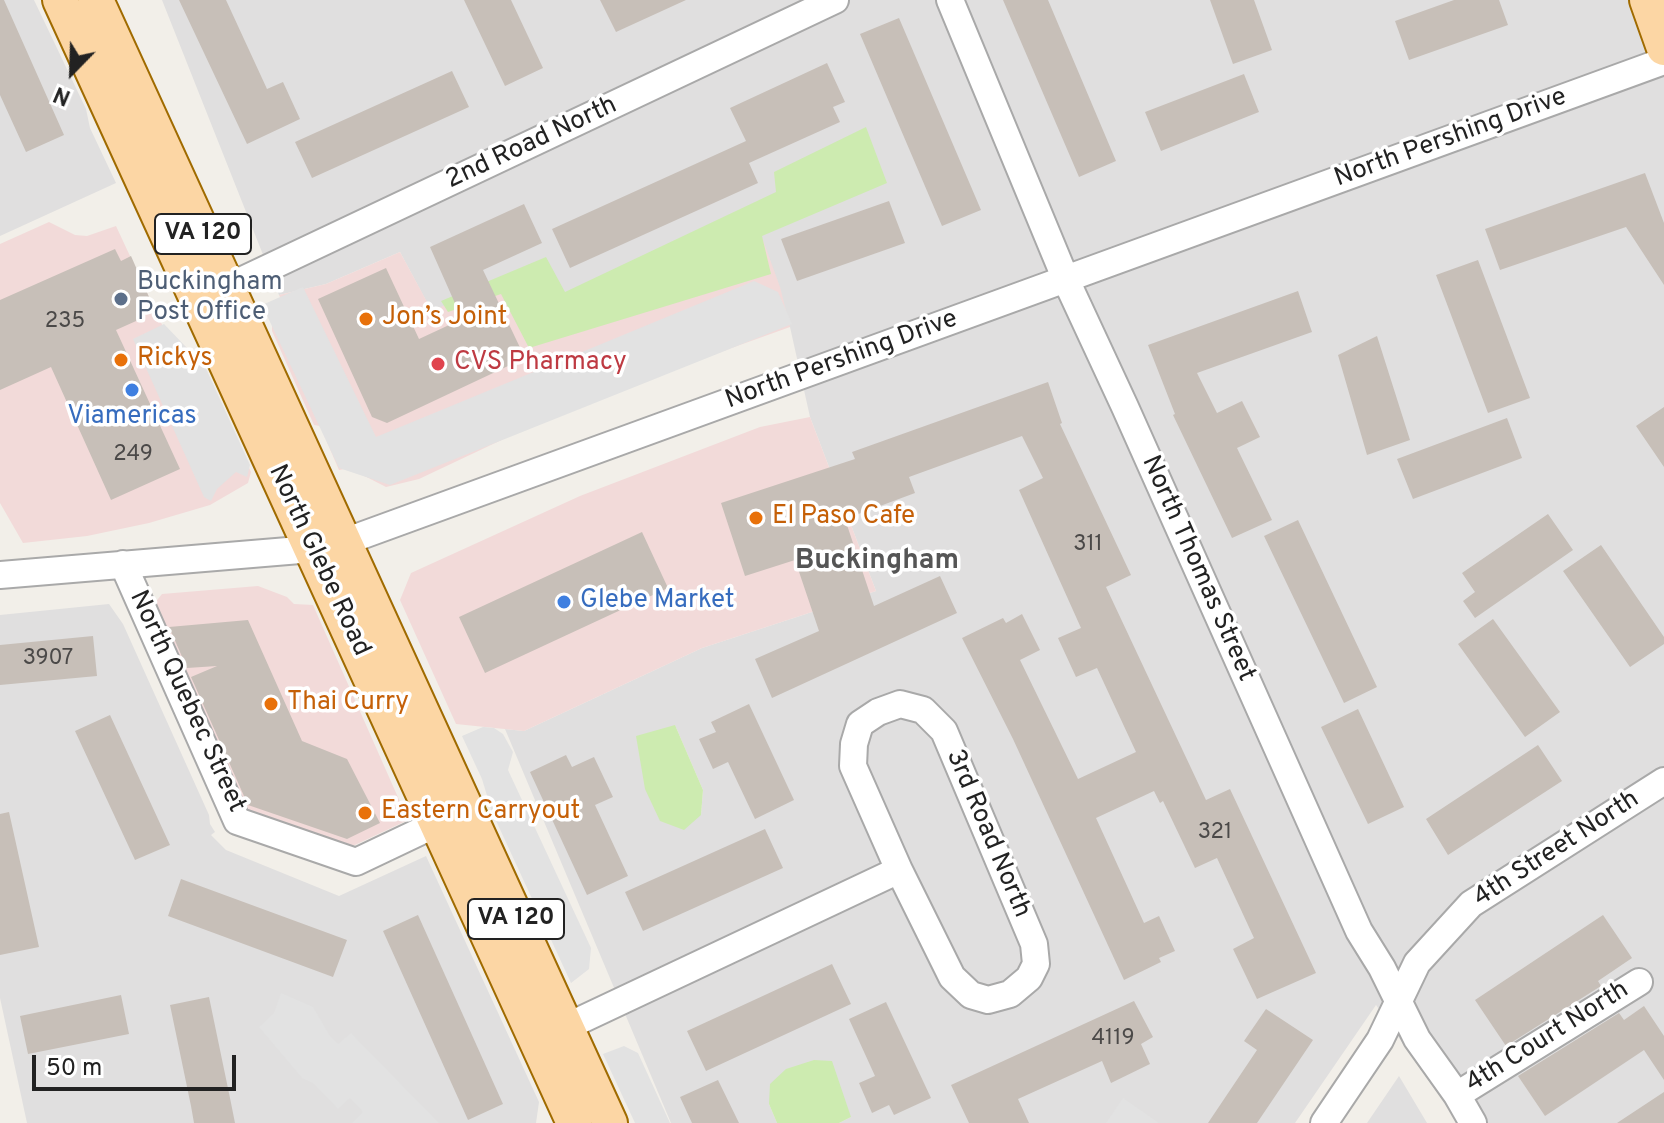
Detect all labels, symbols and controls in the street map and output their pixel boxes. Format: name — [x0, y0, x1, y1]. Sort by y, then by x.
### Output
north arrow — [32, 32, 112, 112]
text: N — [50, 79, 75, 110]
street label: North Pershing Drive — [1331, 82, 1571, 196]
street label: 2nd Road North — [441, 91, 623, 197]
road number: VA 120 — [155, 214, 251, 254]
place label: Buckingham Post Office — [137, 268, 282, 330]
marker: Buckingham Post Office — [112, 290, 130, 308]
place label: Jon’s Joint — [382, 303, 507, 335]
street label: North Pershing Drive — [722, 304, 962, 418]
house number: 235 — [45, 310, 85, 336]
marker: Jon’s Joint — [357, 310, 375, 328]
place label: Rickys — [137, 344, 213, 376]
place label: CVS Pharmacy — [454, 348, 627, 380]
marker: Rickys — [112, 351, 130, 369]
marker: CVS Pharmacy — [429, 355, 447, 373]
marker: Viamericas — [123, 381, 141, 399]
place label: Viamericas — [67, 402, 197, 434]
house number: 249 — [113, 443, 153, 469]
street label: North Thomas Street — [1133, 451, 1261, 687]
street label: North Glebe Road — [260, 460, 376, 662]
place label: El Paso Cafe — [772, 502, 915, 534]
marker: El Paso Cafe — [747, 509, 765, 527]
house number: 311 — [1073, 533, 1103, 559]
district label: Buckingham — [795, 545, 959, 579]
street label: North Quebec Street — [121, 586, 251, 818]
place label: Glebe Market — [580, 586, 735, 618]
marker: Glebe Market — [555, 593, 573, 611]
house number: 3907 — [23, 647, 73, 673]
place label: Thai Curry — [287, 688, 409, 720]
marker: Thai Curry — [262, 695, 280, 713]
street label: 3rd Road North — [938, 745, 1036, 923]
street label: 4th Street North — [1468, 785, 1646, 915]
place label: Eastern Carryout — [381, 797, 580, 829]
marker: Eastern Carryout — [356, 804, 374, 822]
house number: 321 — [1198, 821, 1232, 847]
road number: VA 120 — [468, 899, 564, 939]
street label: 4th Court North — [1461, 975, 1635, 1101]
house number: 4119 — [1091, 1027, 1135, 1053]
scale bar — [36, 1039, 240, 1089]
text: 50 m — [46, 1054, 102, 1084]

